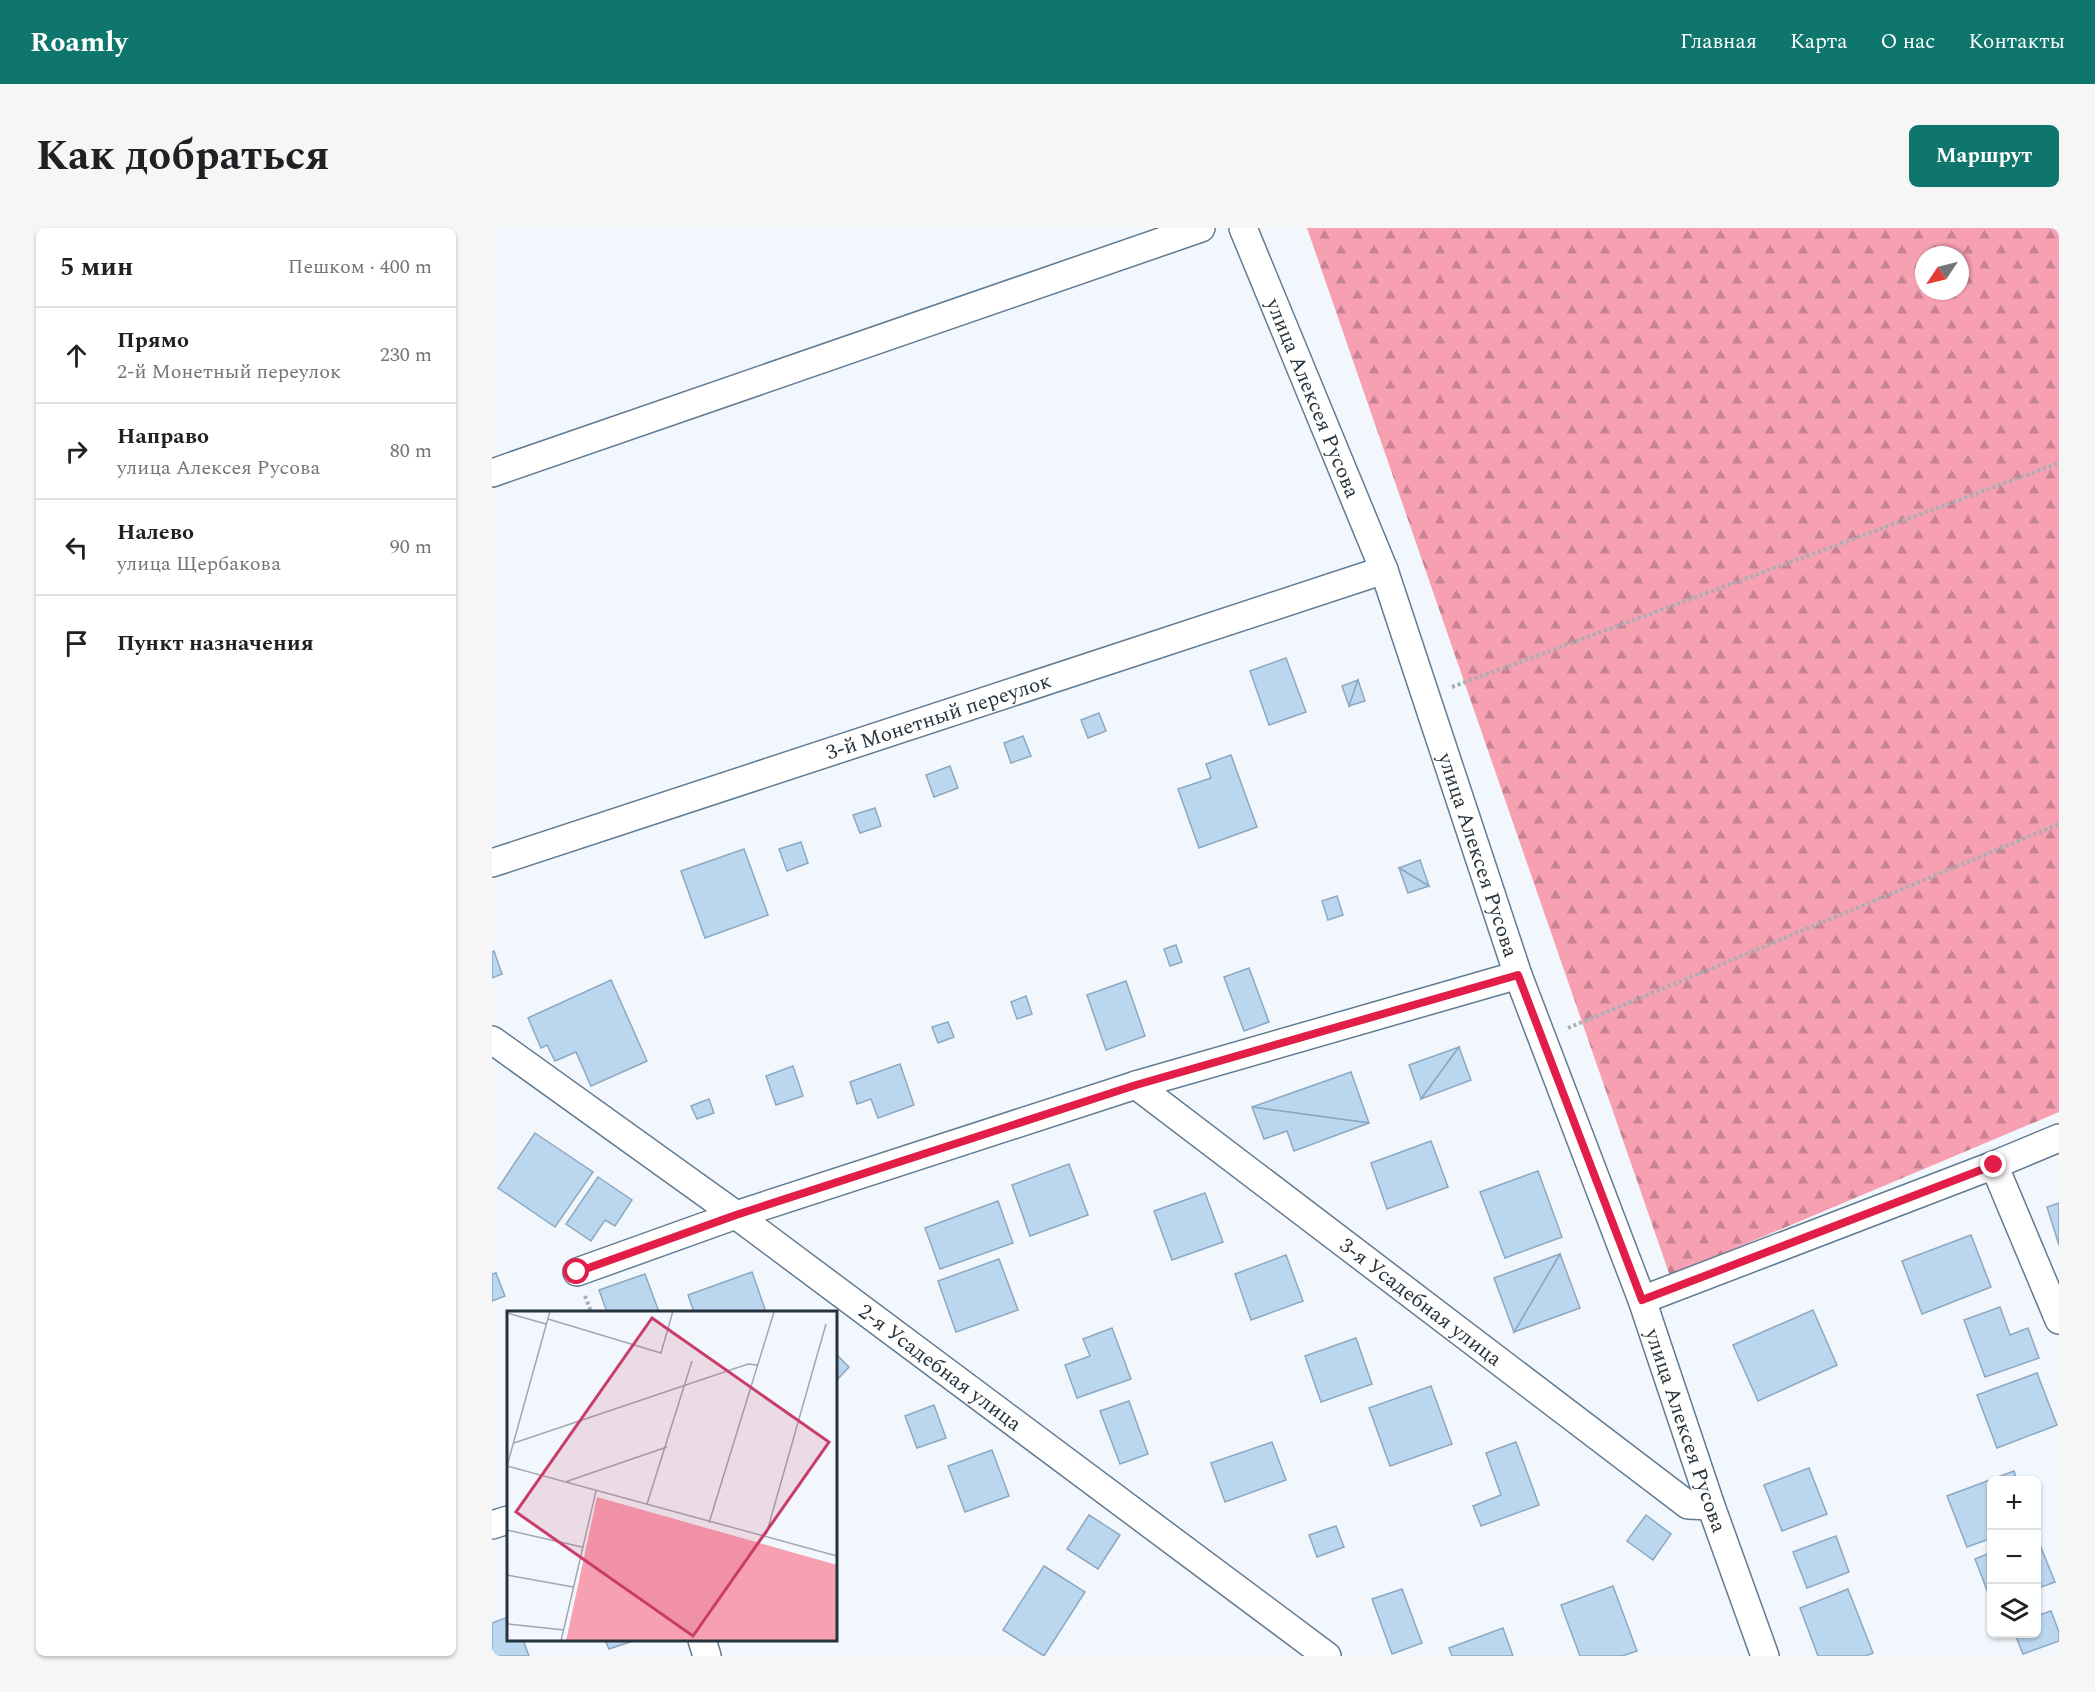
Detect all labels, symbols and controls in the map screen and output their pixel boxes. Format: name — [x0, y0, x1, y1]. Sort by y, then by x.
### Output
text: Roamly — [30, 21, 128, 64]
text: Главная — [1680, 26, 1757, 58]
text: Карта — [1790, 26, 1847, 58]
text: О нас — [1880, 26, 1935, 58]
text: Контакты — [1968, 26, 2065, 58]
text: Как добраться — [36, 125, 330, 188]
button: Маршрут — [1909, 125, 2059, 187]
north arrow — [1915, 246, 1969, 300]
text: 5 мин — [60, 247, 133, 287]
text: Пешком · 400 m — [288, 252, 432, 282]
street label: улица Алексея Русова — [1256, 293, 1368, 504]
text: Прямо — [117, 324, 189, 357]
icon: ahead — [60, 339, 93, 372]
text: 230 m — [380, 340, 432, 370]
text: 2-й Монетный переулок — [117, 357, 341, 387]
text: Направо — [117, 420, 209, 453]
icon: right — [60, 435, 93, 468]
text: 80 m — [390, 436, 432, 466]
text: улица Алексея Русова — [117, 453, 320, 483]
text: Налево — [117, 516, 194, 549]
icon: left — [60, 531, 93, 564]
text: 90 m — [390, 532, 432, 562]
text: улица Щербакова — [117, 549, 281, 579]
icon: arrive — [60, 627, 93, 660]
text: Пункт назначения — [117, 627, 314, 660]
street label: 3-й Монетный переулок — [822, 665, 1056, 769]
street label: улица Алексея Русова — [1428, 748, 1526, 962]
route end — [1980, 1151, 2006, 1177]
street label: 3-я Усадебная улица — [1332, 1230, 1509, 1375]
route start — [563, 1258, 589, 1284]
street label: 2-я Усадебная улица — [851, 1296, 1029, 1440]
inset map — [507, 1311, 837, 1641]
street label: улица Алексея Русова — [1635, 1323, 1735, 1538]
map controls — [1987, 1476, 2041, 1638]
button: + — [1987, 1476, 2041, 1530]
button: − — [1987, 1530, 2041, 1584]
button: layers — [1987, 1584, 2041, 1638]

